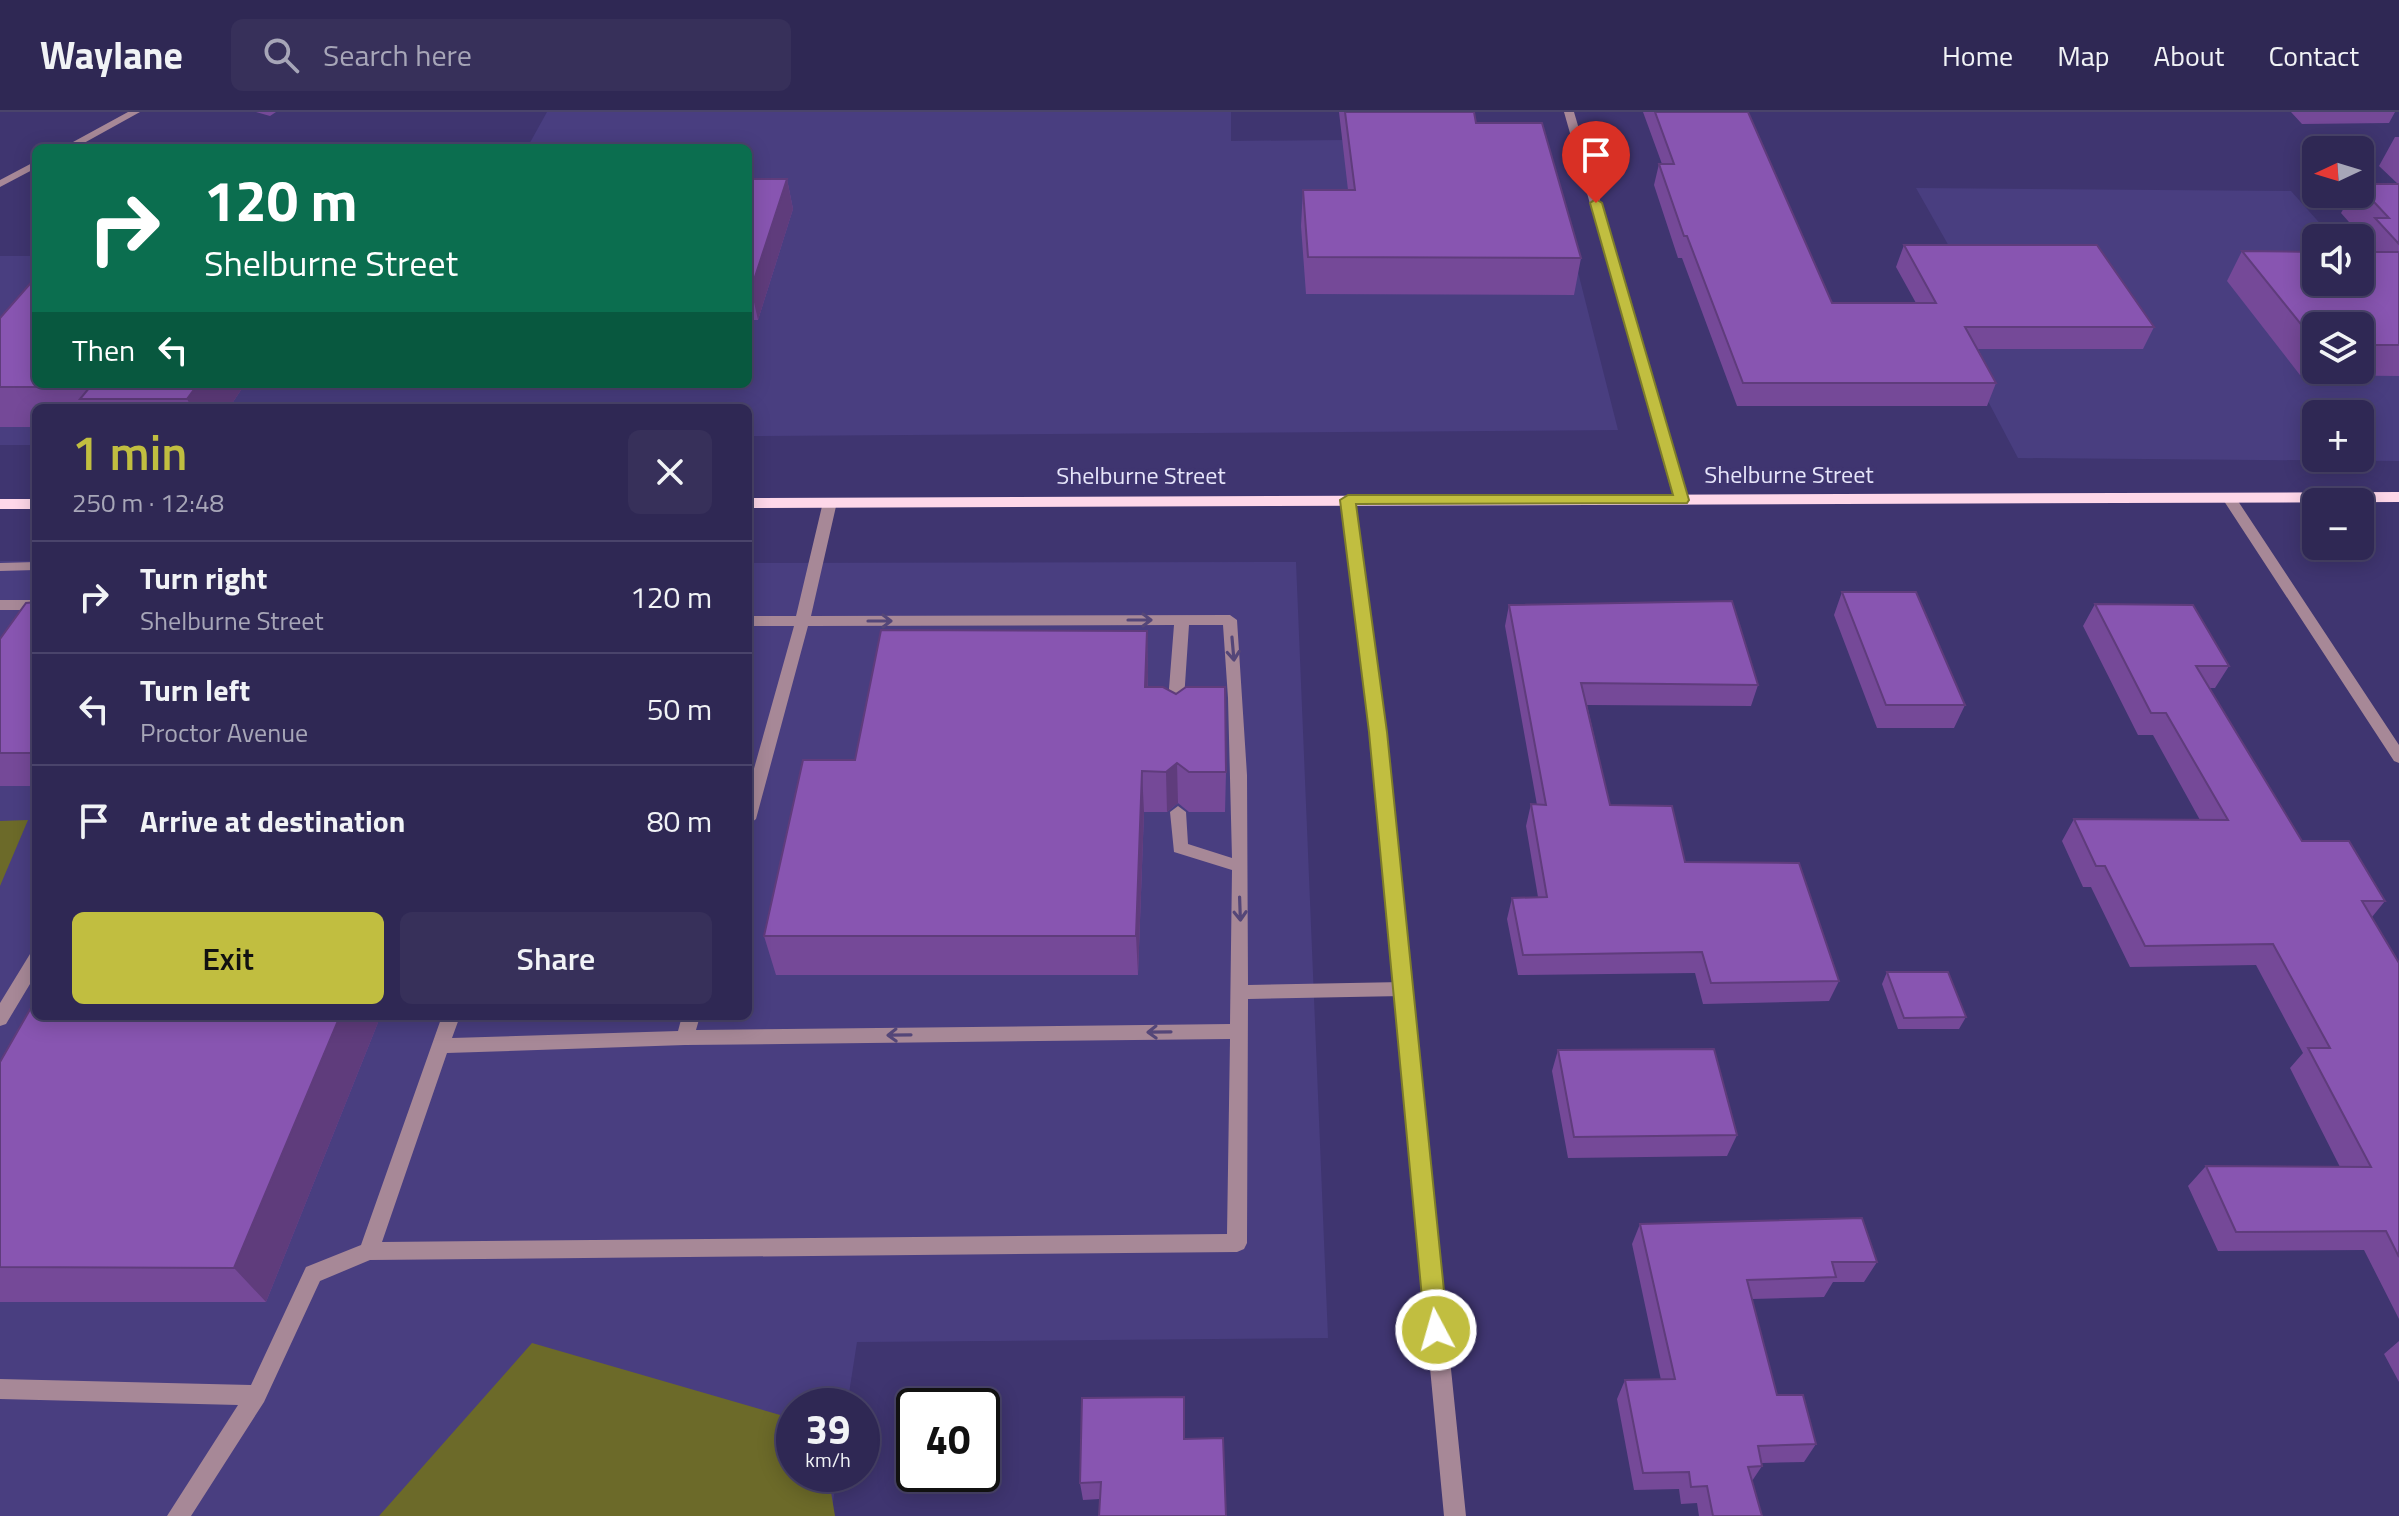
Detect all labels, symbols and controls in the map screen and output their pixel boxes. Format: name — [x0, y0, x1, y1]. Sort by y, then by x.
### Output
search box — [231, 19, 791, 91]
text: Waylane — [40, 26, 183, 84]
text: Search here — [323, 32, 472, 78]
icon: search — [259, 33, 303, 77]
text: Home — [1942, 34, 2013, 77]
text: Map — [2057, 34, 2110, 77]
text: About — [2154, 34, 2224, 77]
text: Contact — [2268, 34, 2359, 77]
pin — [1562, 121, 1630, 203]
icon: arrive — [1574, 133, 1618, 177]
north arrow — [2302, 136, 2374, 208]
map controls — [2302, 136, 2374, 560]
text: 120 m — [204, 158, 357, 243]
icon: right — [72, 176, 176, 280]
button: sound — [2302, 224, 2374, 296]
text: Shelburne Street — [204, 235, 458, 290]
button: layers — [2302, 312, 2374, 384]
text: Then — [72, 327, 135, 373]
icon: left — [151, 328, 195, 372]
button: + — [2302, 400, 2374, 472]
text: 1 min — [72, 416, 187, 489]
button: close — [628, 430, 712, 514]
street label: Shelburne Street — [1704, 456, 1874, 492]
street label: Shelburne Street — [1056, 457, 1226, 493]
text: 250 m · 12:48 — [72, 483, 224, 522]
button: − — [2302, 488, 2374, 560]
text: Turn right — [140, 555, 268, 601]
text: 120 m — [630, 574, 712, 620]
icon: right — [72, 575, 116, 619]
text: Shelburne Street — [140, 601, 324, 640]
one-way arrow — [1126, 612, 1153, 628]
one-way arrow — [866, 613, 893, 629]
one-way arrow — [1225, 635, 1240, 662]
text: Turn left — [140, 667, 250, 713]
text: 50 m — [647, 686, 712, 732]
icon: left — [72, 687, 116, 731]
text: Proctor Avenue — [140, 713, 308, 752]
text: Arrive at destination — [140, 798, 405, 844]
text: 80 m — [647, 798, 712, 844]
icon: arrive — [72, 799, 116, 843]
one-way arrow — [1233, 895, 1248, 922]
button: Exit — [72, 912, 384, 1004]
button: Share — [400, 912, 712, 1004]
one-way arrow — [1146, 1024, 1173, 1039]
one-way arrow — [886, 1027, 913, 1043]
position arrow — [1394, 1288, 1478, 1372]
speed limit sign: 40 — [896, 1388, 1000, 1492]
text: 39 — [806, 1399, 850, 1460]
text: km/h — [805, 1444, 851, 1475]

